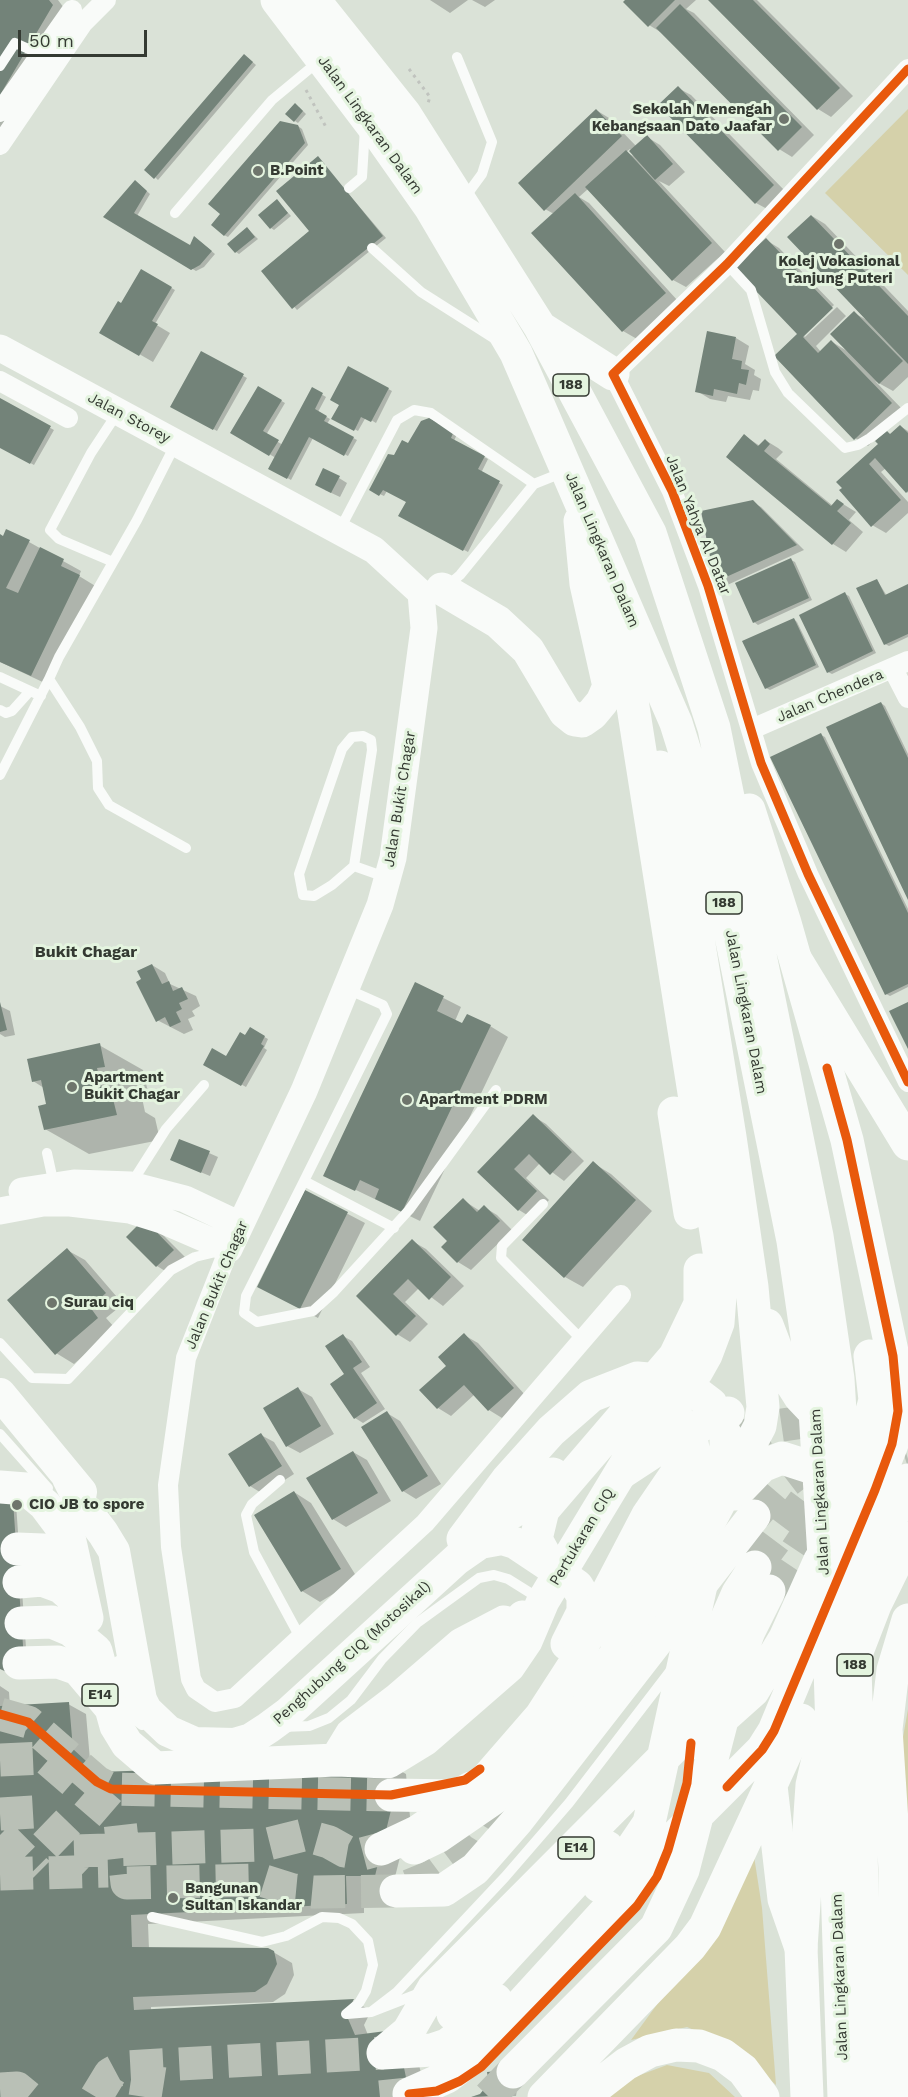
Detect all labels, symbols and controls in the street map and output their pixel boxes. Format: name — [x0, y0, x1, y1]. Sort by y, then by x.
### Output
scale bar — [21, 18, 150, 56]
text: 50 m — [29, 30, 74, 51]
street label: Jalan Lingkaran Dalam — [314, 52, 426, 198]
place label: Sekolah Menengah Kebangsaan Dato Jaafar — [592, 101, 772, 136]
marker: Sekolah Menengah Kebangsaan Dato Jaafar — [777, 112, 791, 126]
place label: B.Point — [270, 162, 324, 180]
marker: B.Point — [251, 164, 265, 178]
marker: Kolej Vokasional Tanjung Puteri — [832, 237, 846, 251]
place label: Kolej Vokasional Tanjung Puteri — [778, 253, 900, 288]
road number: 188 — [553, 374, 589, 396]
street label: Jalan Storey — [85, 389, 173, 447]
street label: Jalan Yahya Al Datar — [662, 452, 734, 598]
street label: Jalan Lingkaran Dalam — [561, 470, 643, 630]
street label: Jalan Chendera — [774, 665, 886, 727]
street label: Jalan Bukit Chagar — [380, 730, 420, 868]
road number: 188 — [706, 892, 742, 914]
street label: Jalan Lingkaran Dalam — [721, 928, 771, 1096]
district label: Bukit Chagar — [35, 942, 137, 962]
place label: Apartment Bukit Chagar — [84, 1069, 180, 1104]
marker: Apartment Bukit Chagar — [65, 1080, 79, 1094]
place label: Apartment PDRM — [419, 1091, 548, 1109]
marker: Apartment PDRM — [400, 1093, 414, 1107]
street label: Jalan Bukit Chagar — [182, 1218, 252, 1352]
place label: Surau ciq — [64, 1294, 134, 1312]
marker: Surau ciq — [45, 1296, 59, 1310]
street label: Jalan Lingkaran Dalam — [807, 1408, 833, 1576]
street label: Pertukaran CIQ — [546, 1485, 618, 1589]
place label: CIO JB to spore — [29, 1496, 144, 1514]
marker: CIO JB to spore — [10, 1498, 24, 1512]
street label: Penghubung CIQ (Motosikal) — [270, 1577, 434, 1729]
road number: 188 — [837, 1654, 873, 1676]
road number: E14 — [82, 1684, 118, 1706]
road number: E14 — [558, 1837, 594, 1859]
place label: Bangunan Sultan Iskandar — [185, 1880, 302, 1915]
marker: Bangunan Sultan Iskandar — [166, 1891, 180, 1905]
street label: Jalan Lingkaran Dalam — [828, 1893, 852, 2061]

